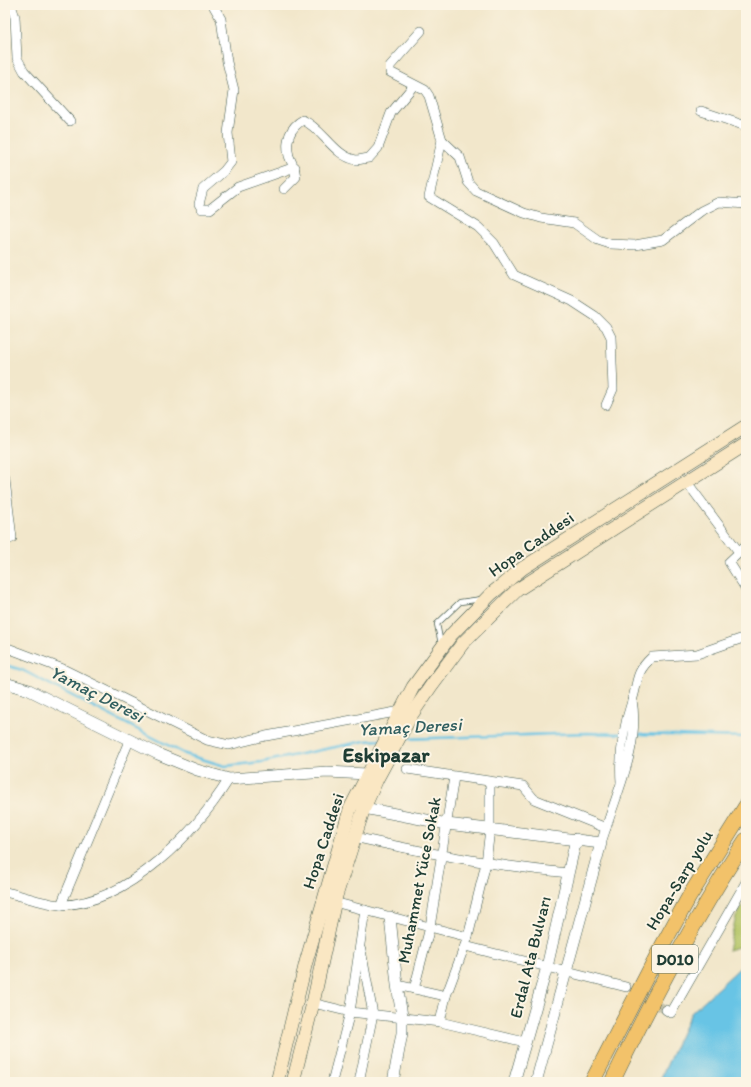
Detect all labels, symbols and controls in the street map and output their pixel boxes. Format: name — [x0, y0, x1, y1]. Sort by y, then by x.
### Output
street label: Hopa Caddesi — [484, 507, 578, 581]
water label: Yamaç Deresi — [46, 661, 150, 728]
water label: Yamaç Deresi — [358, 713, 464, 741]
district label: Eskipazar — [342, 742, 431, 768]
street label: Hopa Caddesi — [298, 790, 348, 892]
street label: Muhammet Yüce Sokak — [393, 795, 445, 965]
street label: Hopa-Sarp yolu — [641, 826, 717, 934]
street label: Erdal Ata Bulvarı — [505, 894, 555, 1020]
road number: D010 — [652, 945, 698, 973]

